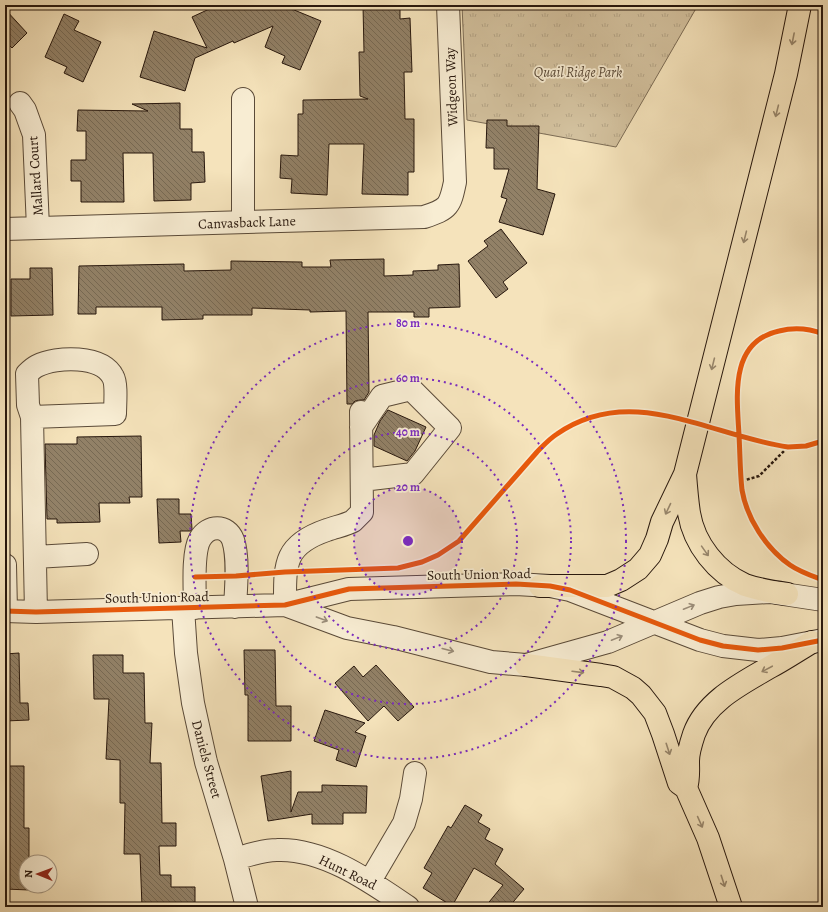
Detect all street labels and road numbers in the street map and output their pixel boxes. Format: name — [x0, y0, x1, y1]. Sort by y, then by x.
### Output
street label: Widgeon Way — [441, 46, 462, 128]
street label: Mallard Court — [23, 135, 48, 217]
street label: Canvasback Lane — [198, 211, 296, 234]
street label: South Union Road — [427, 564, 532, 585]
street label: South Union Road — [105, 587, 210, 608]
street label: Daniels Street — [187, 718, 226, 801]
street label: Hunt Road — [316, 850, 380, 895]

